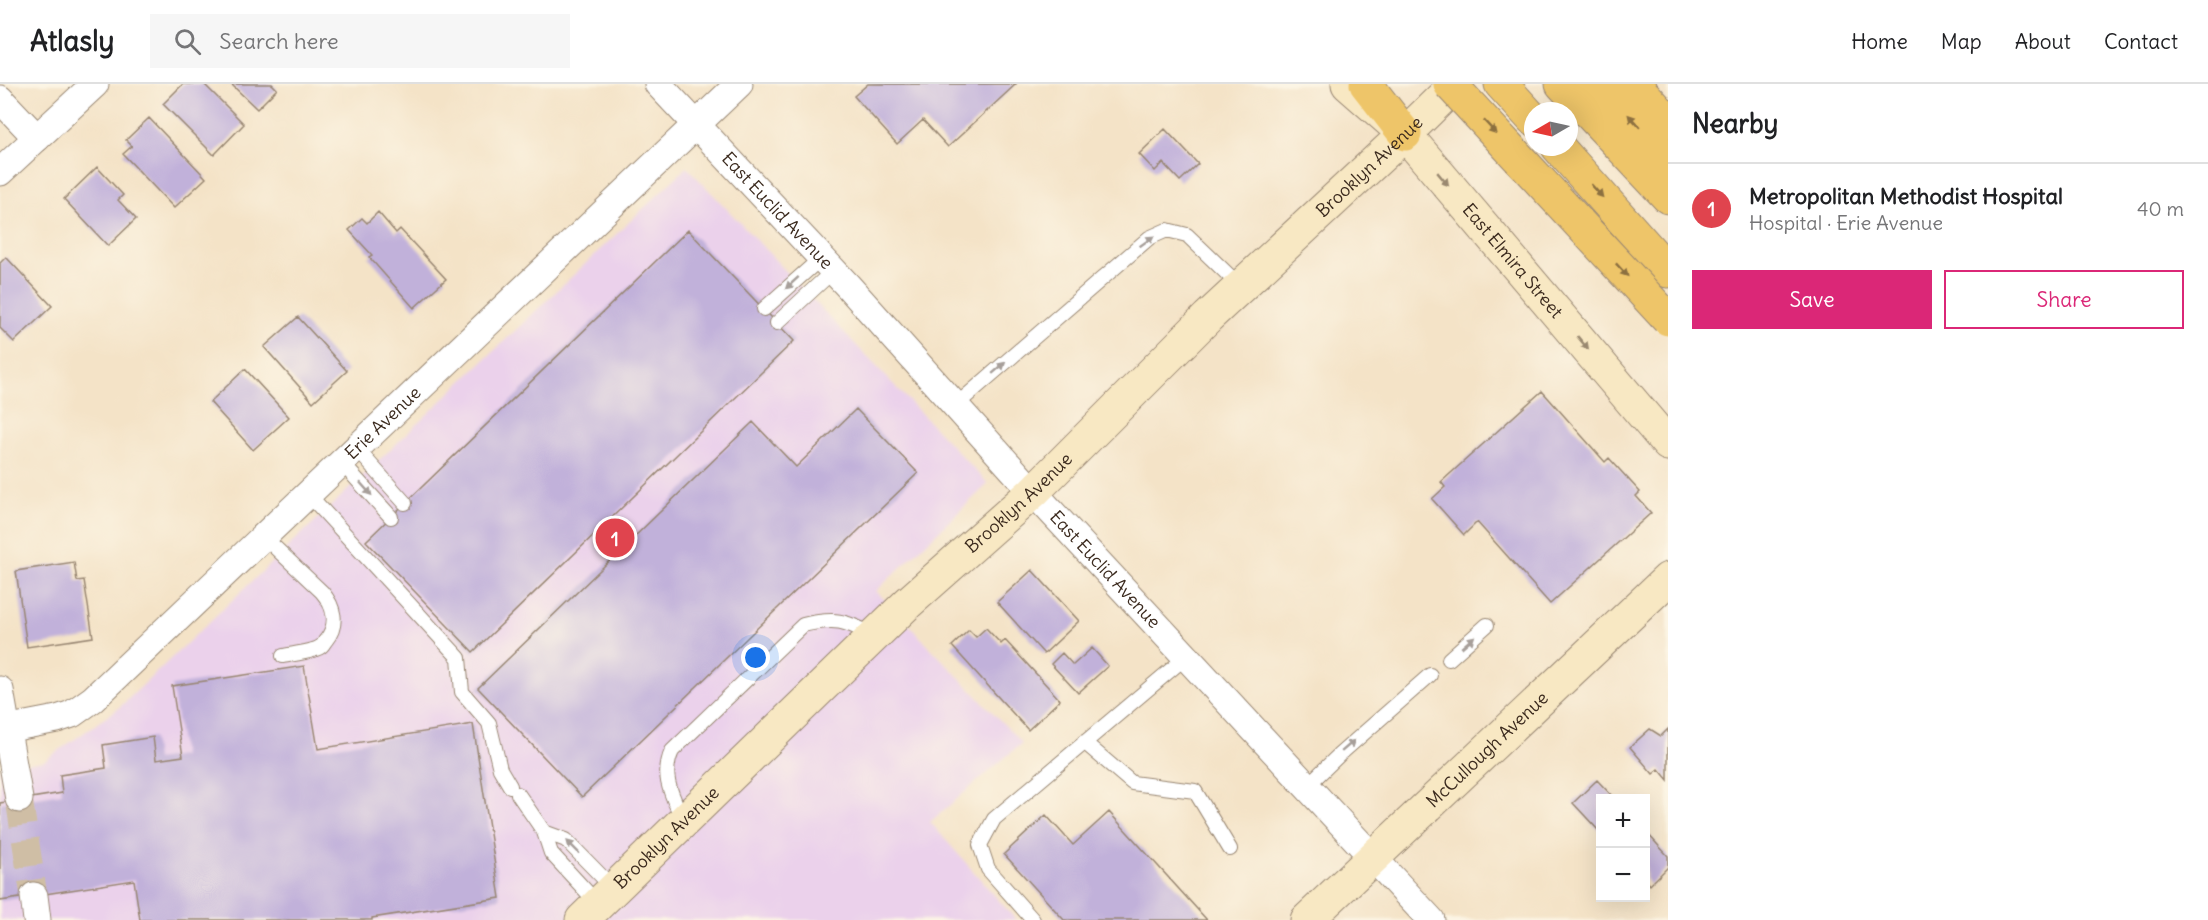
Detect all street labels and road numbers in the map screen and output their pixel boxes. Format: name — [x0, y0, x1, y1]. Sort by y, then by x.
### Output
street label: Brooklyn Avenue — [1311, 111, 1427, 222]
street label: East Euclid Avenue — [717, 147, 838, 274]
street label: East Elmira Street — [1458, 198, 1568, 323]
street label: Erie Avenue — [340, 381, 425, 464]
street label: Brooklyn Avenue — [960, 447, 1077, 558]
street label: East Euclid Avenue — [1045, 506, 1166, 633]
street label: McCullough Avenue — [1421, 686, 1553, 812]
street label: Brooklyn Avenue — [609, 781, 724, 894]

